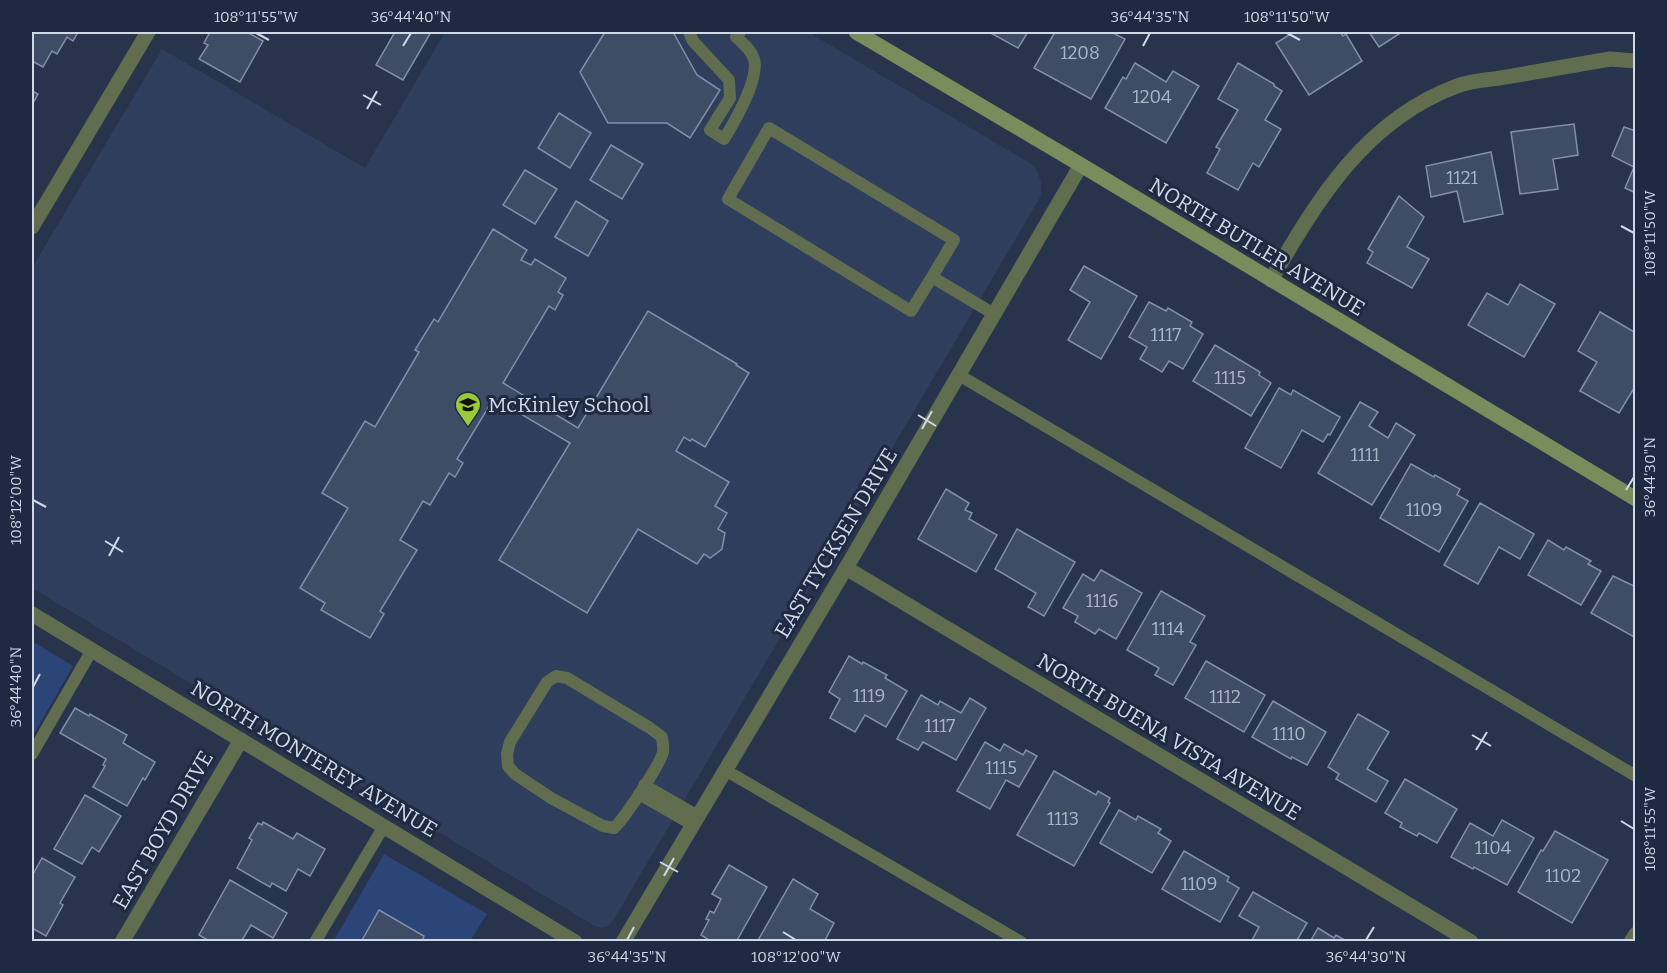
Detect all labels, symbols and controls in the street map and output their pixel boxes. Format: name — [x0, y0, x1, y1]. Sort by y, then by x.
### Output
text: 108°11'55"W — [214, 8, 299, 26]
text: 36°44'40"N — [371, 8, 451, 26]
text: 36°44'35"N — [1111, 8, 1190, 26]
text: 108°11'50"W — [1244, 8, 1331, 26]
house number: 1208 — [1060, 42, 1100, 64]
house number: 1204 — [1132, 86, 1172, 108]
house number: 1121 — [1446, 167, 1479, 189]
street label: NORTH BUTLER AVENUE — [1144, 172, 1370, 322]
text: 108°11'50"W — [1641, 189, 1659, 276]
house number: 1117 — [1151, 324, 1181, 346]
house number: 1115 — [1214, 367, 1246, 389]
school or university icon: McKinley School — [453, 390, 483, 428]
place label: McKinley School — [488, 392, 650, 418]
text: 36°44'30"N — [1641, 437, 1659, 517]
street label: EAST TYCKSEN DRIVE — [769, 443, 903, 643]
house number: 1111 — [1350, 444, 1380, 466]
text: 108°12'00"W — [7, 455, 25, 545]
house number: 1109 — [1406, 499, 1442, 521]
house number: 1116 — [1086, 590, 1118, 612]
house number: 1114 — [1152, 618, 1185, 640]
text: 36°44'40"N — [7, 647, 25, 727]
street label: NORTH BUENA VISTA AVENUE — [1032, 648, 1306, 826]
street label: NORTH MONTEREY AVENUE — [186, 675, 442, 843]
house number: 1119 — [853, 685, 885, 707]
house number: 1112 — [1209, 686, 1241, 708]
house number: 1117 — [925, 715, 955, 737]
house number: 1110 — [1272, 723, 1306, 745]
street label: EAST BOYD DRIVE — [107, 746, 219, 914]
house number: 1115 — [985, 757, 1017, 779]
text: 108°11'55"W — [1641, 786, 1659, 871]
house number: 1113 — [1047, 808, 1079, 830]
house number: 1104 — [1475, 837, 1512, 859]
house number: 1102 — [1545, 865, 1581, 887]
house number: 1109 — [1181, 873, 1217, 895]
text: 36°44'35"N — [588, 948, 667, 966]
text: 108°12'00"W — [751, 948, 841, 966]
text: 36°44'30"N — [1326, 948, 1406, 966]

